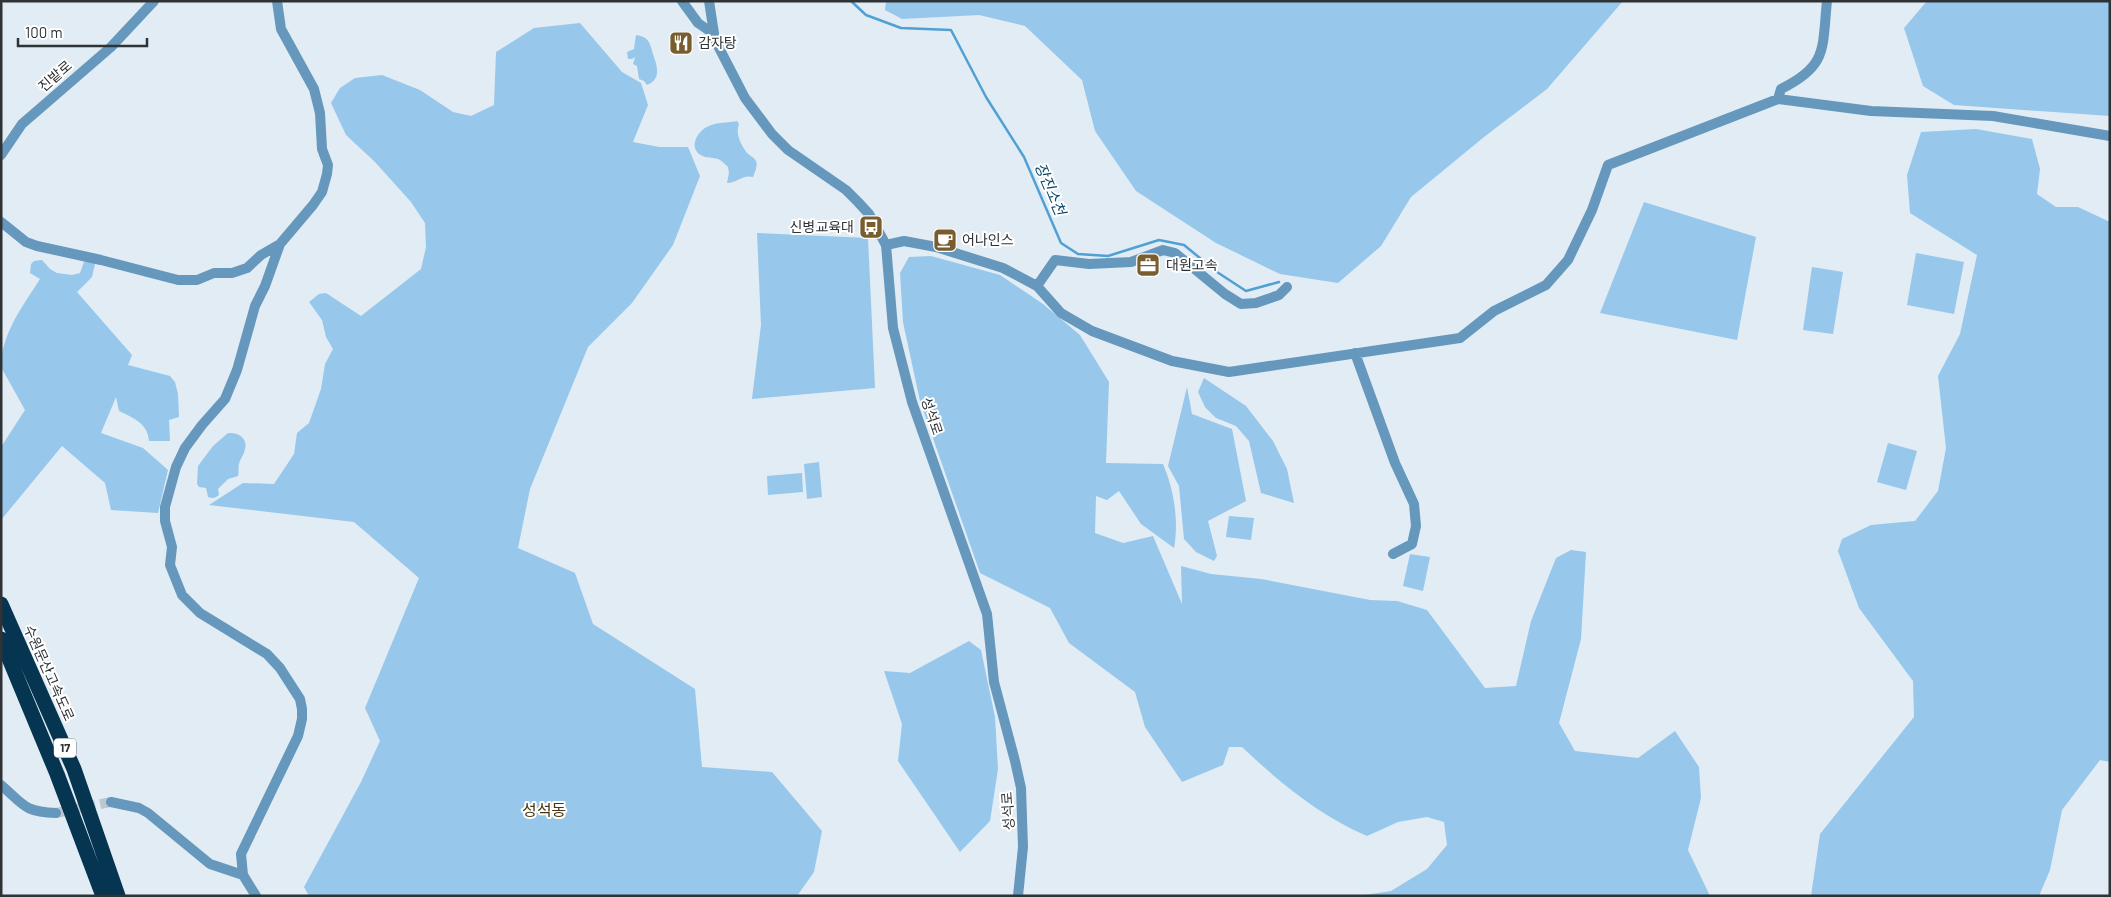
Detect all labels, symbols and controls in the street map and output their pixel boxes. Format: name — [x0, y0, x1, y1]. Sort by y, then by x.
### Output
scale bar — [18, 15, 146, 47]
text: 100 m — [25, 23, 63, 41]
restaurant icon: 감자탕 — [668, 30, 694, 56]
place label: 감자탕 — [698, 34, 737, 51]
street label: 진밭로 — [35, 56, 75, 95]
water label: 장진소천 — [1032, 160, 1071, 220]
bus stop icon: 신병교육대 — [858, 214, 884, 240]
place label: 신병교육대 — [790, 218, 854, 235]
cafe icon: 어나인스 — [932, 227, 958, 253]
place label: 어나인스 — [962, 231, 1014, 248]
office icon: 대원고속 — [1135, 252, 1161, 278]
place label: 대원고속 — [1166, 256, 1218, 273]
street label: 성석로 — [918, 395, 947, 437]
street label: 수원문산고속도로 — [21, 622, 78, 723]
road number: 17 — [54, 738, 76, 758]
street label: 성석로 — [998, 791, 1017, 831]
district label: 성석동 — [522, 800, 566, 819]

